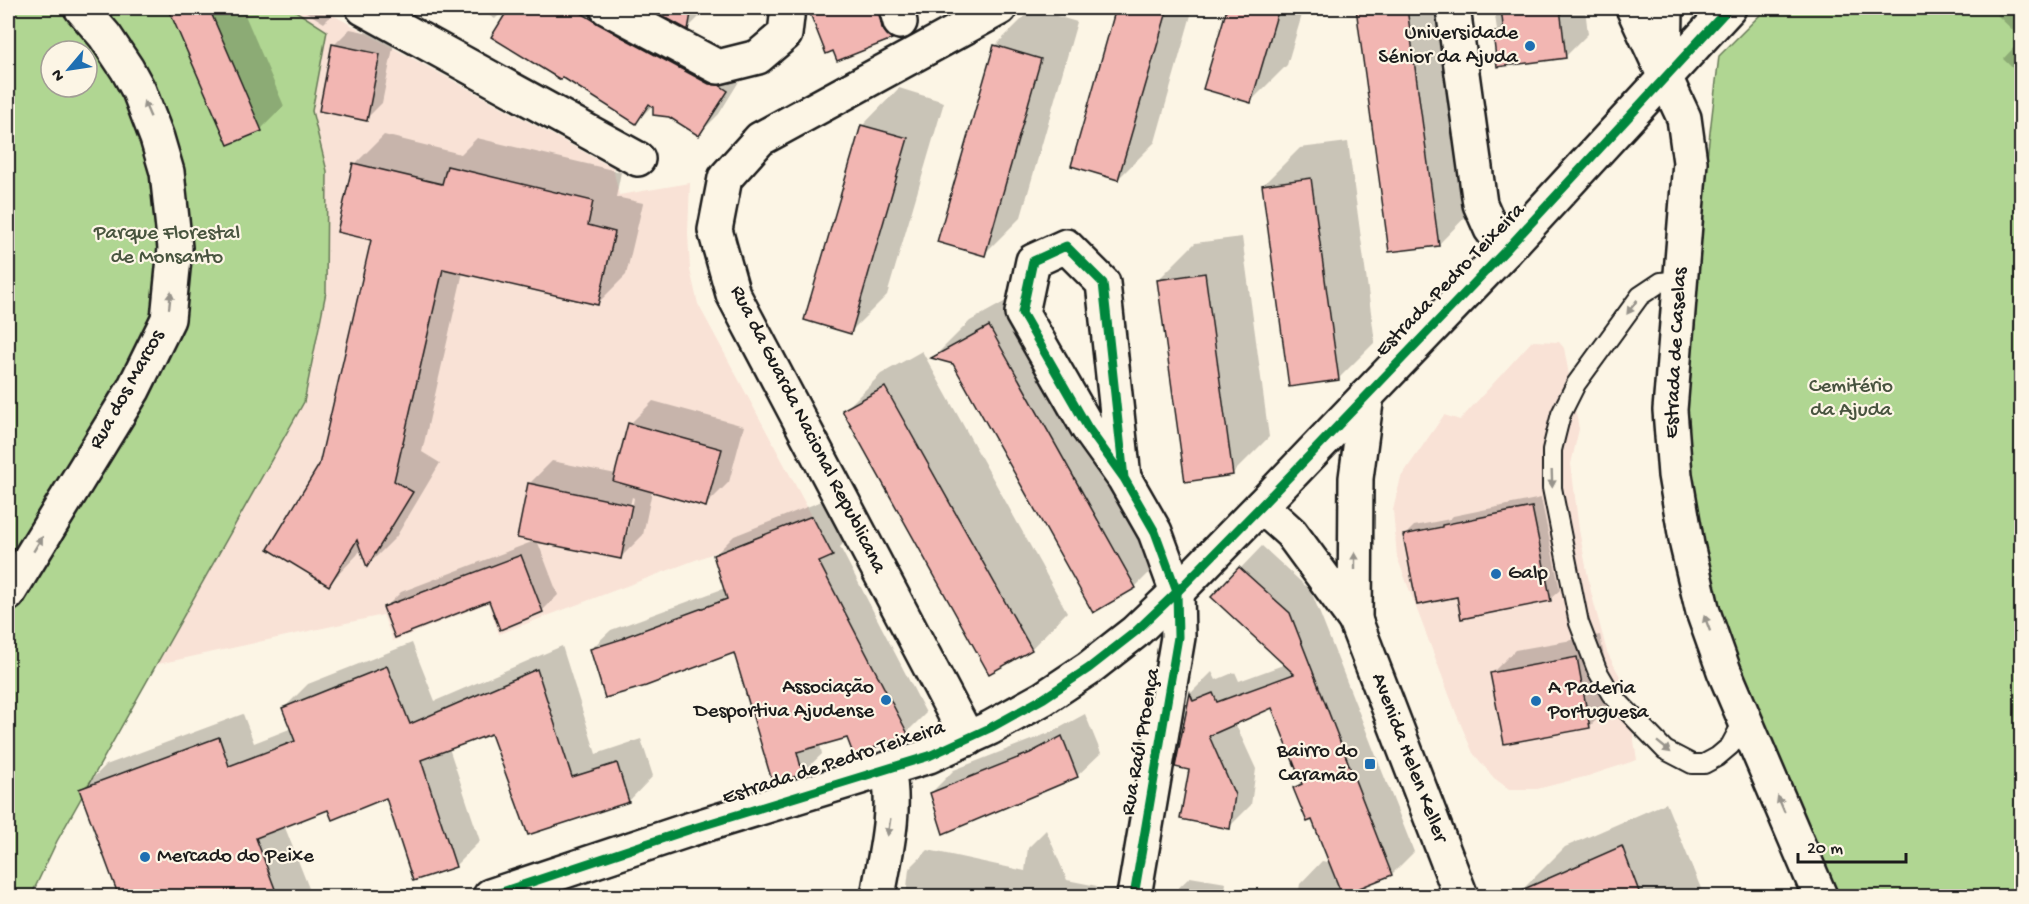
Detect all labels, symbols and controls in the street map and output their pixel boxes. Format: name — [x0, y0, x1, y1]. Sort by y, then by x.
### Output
place label: Universidade Sénior da Ajuda — [1378, 22, 1519, 71]
north arrow — [39, 39, 99, 99]
marker: Universidade Sénior da Ajuda — [1523, 39, 1537, 53]
text: N — [48, 65, 70, 84]
one-way arrow — [142, 101, 151, 118]
street label: Estrada Pedro Teixeira — [1371, 198, 1532, 363]
park label: Parque Florestal de Monsanto — [93, 222, 240, 271]
street label: Estrada de Caselas — [1660, 266, 1694, 439]
street label: Rua da Guarda Nacional Republicana — [723, 282, 891, 579]
one-way arrow — [165, 291, 175, 310]
one-way arrow — [1626, 299, 1638, 315]
street label: Rua dos Marcos — [85, 325, 172, 454]
park label: Cemitério da Ajuda — [1809, 375, 1893, 424]
one-way arrow — [1548, 470, 1557, 489]
one-way arrow — [32, 536, 43, 552]
one-way arrow — [1350, 552, 1360, 571]
place label: Galp — [1508, 562, 1549, 587]
marker: Galp — [1489, 567, 1503, 581]
one-way arrow — [1702, 614, 1712, 632]
street label: Rua Raúl Proença — [1117, 665, 1167, 818]
street label: Avenida Helen Keller — [1364, 670, 1452, 848]
place label: Associação Desportiva Ajudense — [692, 676, 875, 725]
place label: A Paderia Portuguesa — [1547, 677, 1650, 726]
marker: Associação Desportiva Ajudense — [879, 693, 893, 707]
marker: A Paderia Portuguesa — [1529, 694, 1543, 708]
street label: Estrada de Pedro Teixeira — [720, 716, 950, 812]
place label: Bairro do Caramão — [1276, 740, 1358, 789]
one-way arrow — [1657, 741, 1672, 753]
marker: Bairro do Caramão — [1363, 757, 1377, 771]
one-way arrow — [1776, 794, 1786, 812]
one-way arrow — [884, 818, 893, 837]
scale bar — [1798, 826, 1906, 864]
text: 20 m — [1807, 839, 1843, 860]
place label: Mercado do Peixe — [157, 845, 315, 870]
marker: Mercado do Peixe — [138, 850, 152, 864]

